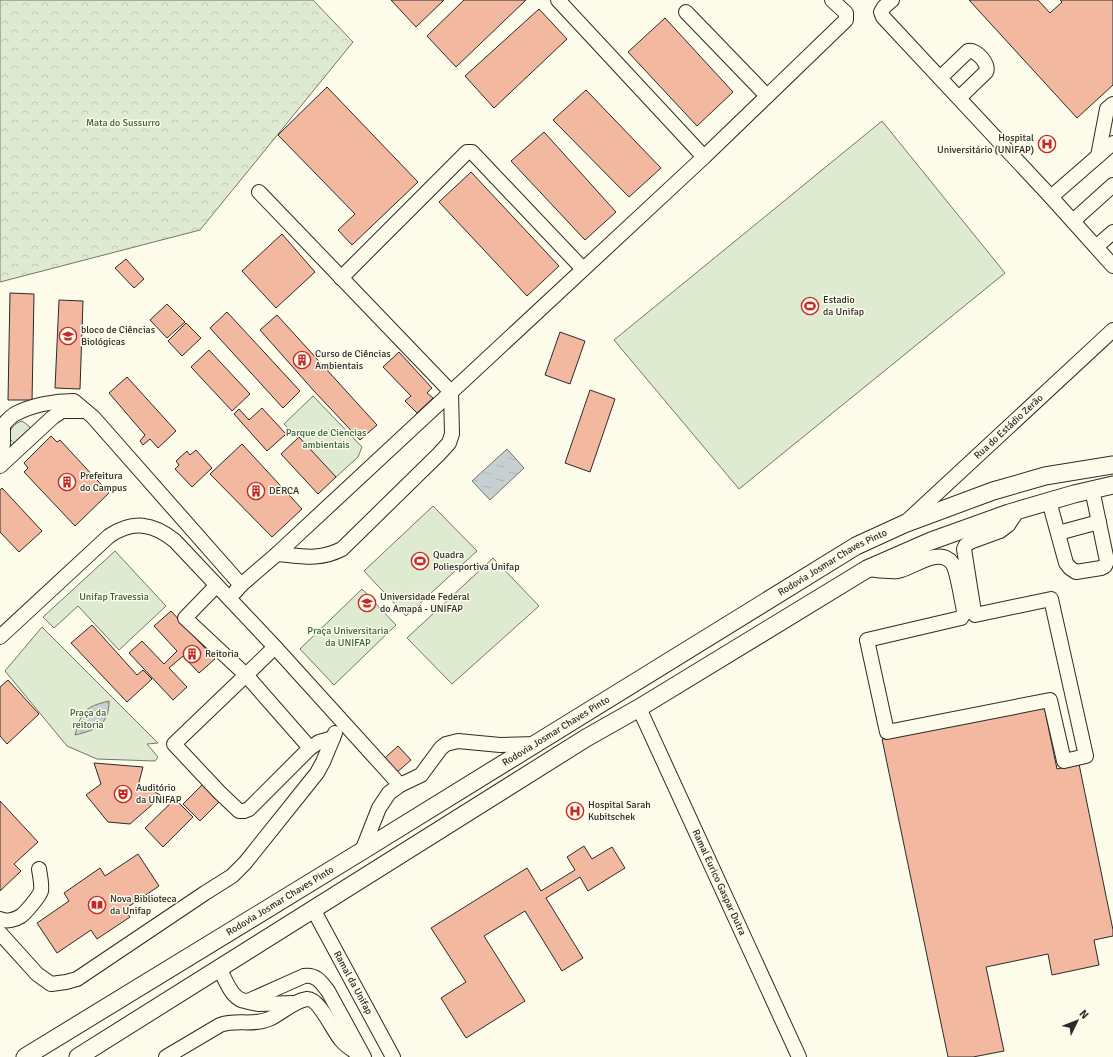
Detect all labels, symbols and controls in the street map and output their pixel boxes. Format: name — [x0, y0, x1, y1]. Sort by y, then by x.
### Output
park label: Mata do Sussurro — [86, 117, 160, 129]
place label: Hospital Universitário (UNIFAP) — [937, 132, 1034, 156]
hospital icon: Hospital Universitário (UNIFAP) — [1037, 134, 1057, 154]
place label: Estadio da Unifap — [823, 294, 864, 318]
sports icon: Estadio da Unifap — [800, 296, 820, 316]
place label: bloco de Ciências Biológicas — [81, 324, 156, 348]
school or university icon: bloco de Ciências Biológicas — [58, 326, 78, 346]
place label: Curso de Ciências Ambientais — [315, 348, 391, 372]
building icon: Curso de Ciências Ambientais — [292, 350, 312, 370]
street label: Rua do Estádio Zerão — [972, 392, 1046, 462]
park label: Parque de Ciencias ambientais — [286, 427, 367, 451]
place label: Prefeitura do Campus — [80, 470, 127, 494]
building icon: Prefeitura do Campus — [57, 472, 77, 492]
building icon: DERCA — [246, 481, 266, 501]
place label: DERCA — [269, 485, 299, 497]
street label: Rodovia Josmar Chaves Pinto — [776, 527, 889, 599]
place label: Quadra Poliesportiva Unifap — [433, 549, 520, 573]
sports icon: Quadra Poliesportiva Unifap — [410, 551, 430, 571]
park label: Unifap Travessia — [79, 591, 149, 603]
place label: Universidade Federal do Amapá - UNIFAP — [380, 591, 470, 615]
school or university icon: Universidade Federal do Amapá - UNIFAP — [357, 593, 377, 613]
park label: Praça Universitaria da UNIFAP — [307, 625, 389, 649]
building icon: Reitoria — [182, 644, 202, 664]
place label: Reitoria — [205, 648, 239, 660]
street label: Rodovia Josmar Chaves Pinto — [500, 694, 612, 769]
park label: Praça da reitoria — [70, 707, 106, 731]
place label: Auditório da UNIFAP — [136, 782, 182, 806]
theatre icon: Auditório da UNIFAP — [113, 784, 133, 804]
place label: Hospital Sarah Kubitschek — [588, 799, 651, 823]
hospital icon: Hospital Sarah Kubitschek — [565, 801, 585, 821]
street label: Ramal Eurico Gaspar Dutra — [690, 828, 748, 937]
street label: Rodovia Josmar Chaves Pinto — [224, 864, 336, 938]
place label: Nova Biblioteca da Unifap — [110, 893, 177, 917]
library icon: Nova Biblioteca da Unifap — [87, 895, 107, 915]
street label: Ramal da Unifap — [331, 949, 375, 1017]
north arrow — [1057, 1001, 1097, 1041]
text: N — [1077, 1007, 1091, 1022]

